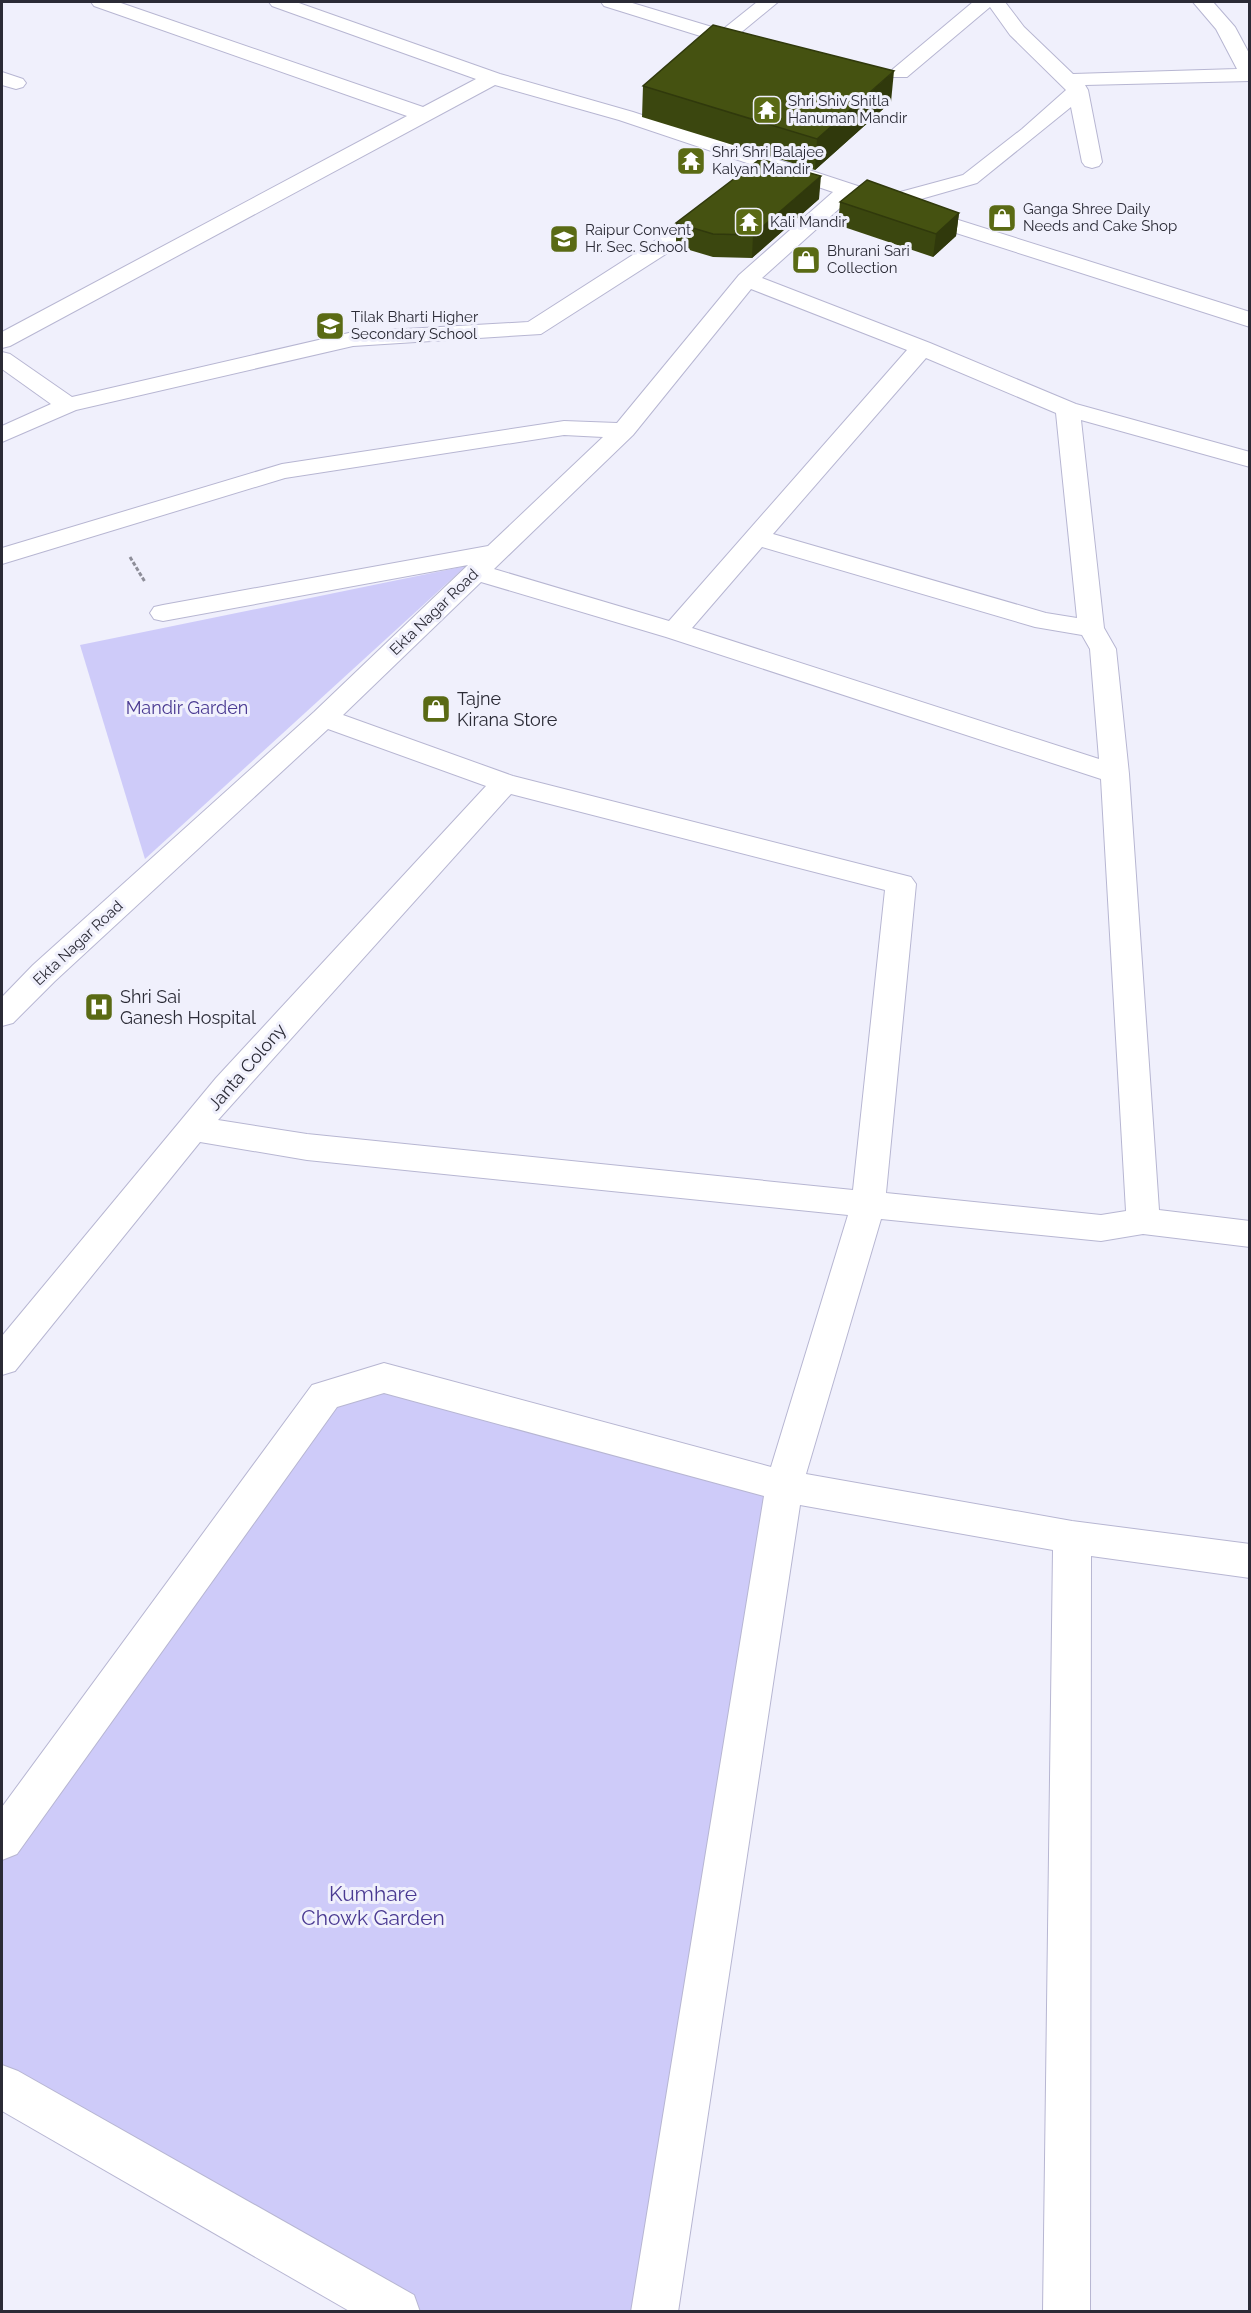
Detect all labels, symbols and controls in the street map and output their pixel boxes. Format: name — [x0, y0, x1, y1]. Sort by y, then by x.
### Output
place label: Shri Shiv Shitla Hanuman Mandir — [788, 92, 908, 127]
temple icon: Shri Shiv Shitla Hanuman Mandir — [751, 94, 783, 126]
place label: Shri Shri Balajee Kalyan Mandir — [712, 143, 824, 178]
temple icon: Shri Shri Balajee Kalyan Mandir — [675, 145, 707, 177]
place label: Ganga Shree Daily Needs and Cake Shop — [1023, 200, 1177, 235]
shop icon: Ganga Shree Daily Needs and Cake Shop — [986, 202, 1018, 234]
temple icon: Kali Mandir — [733, 206, 765, 238]
place label: Kali Mandir — [770, 213, 848, 231]
place label: Raipur Convent Hr. Sec. School — [585, 221, 691, 256]
school or university icon: Raipur Convent Hr. Sec. School — [548, 223, 580, 255]
place label: Bhurani Sari Collection — [827, 242, 910, 277]
shop icon: Bhurani Sari Collection — [790, 244, 822, 276]
place label: Tilak Bharti Higher Secondary School — [351, 308, 479, 343]
school or university icon: Tilak Bharti Higher Secondary School — [314, 310, 346, 342]
street label: Ekta Nagar Road — [386, 565, 482, 659]
place label: Tajne Kirana Store — [457, 688, 558, 730]
shop icon: Tajne Kirana Store — [420, 693, 452, 725]
park label: Mandir Garden — [126, 697, 248, 718]
street label: Ekta Nagar Road — [29, 897, 127, 989]
place label: Shri Sai Ganesh Hospital — [120, 986, 256, 1028]
hospital icon: Shri Sai Ganesh Hospital — [83, 991, 115, 1023]
street label: Janta Colony — [203, 1019, 290, 1114]
park label: Kumhare Chowk Garden — [301, 1881, 445, 1930]

